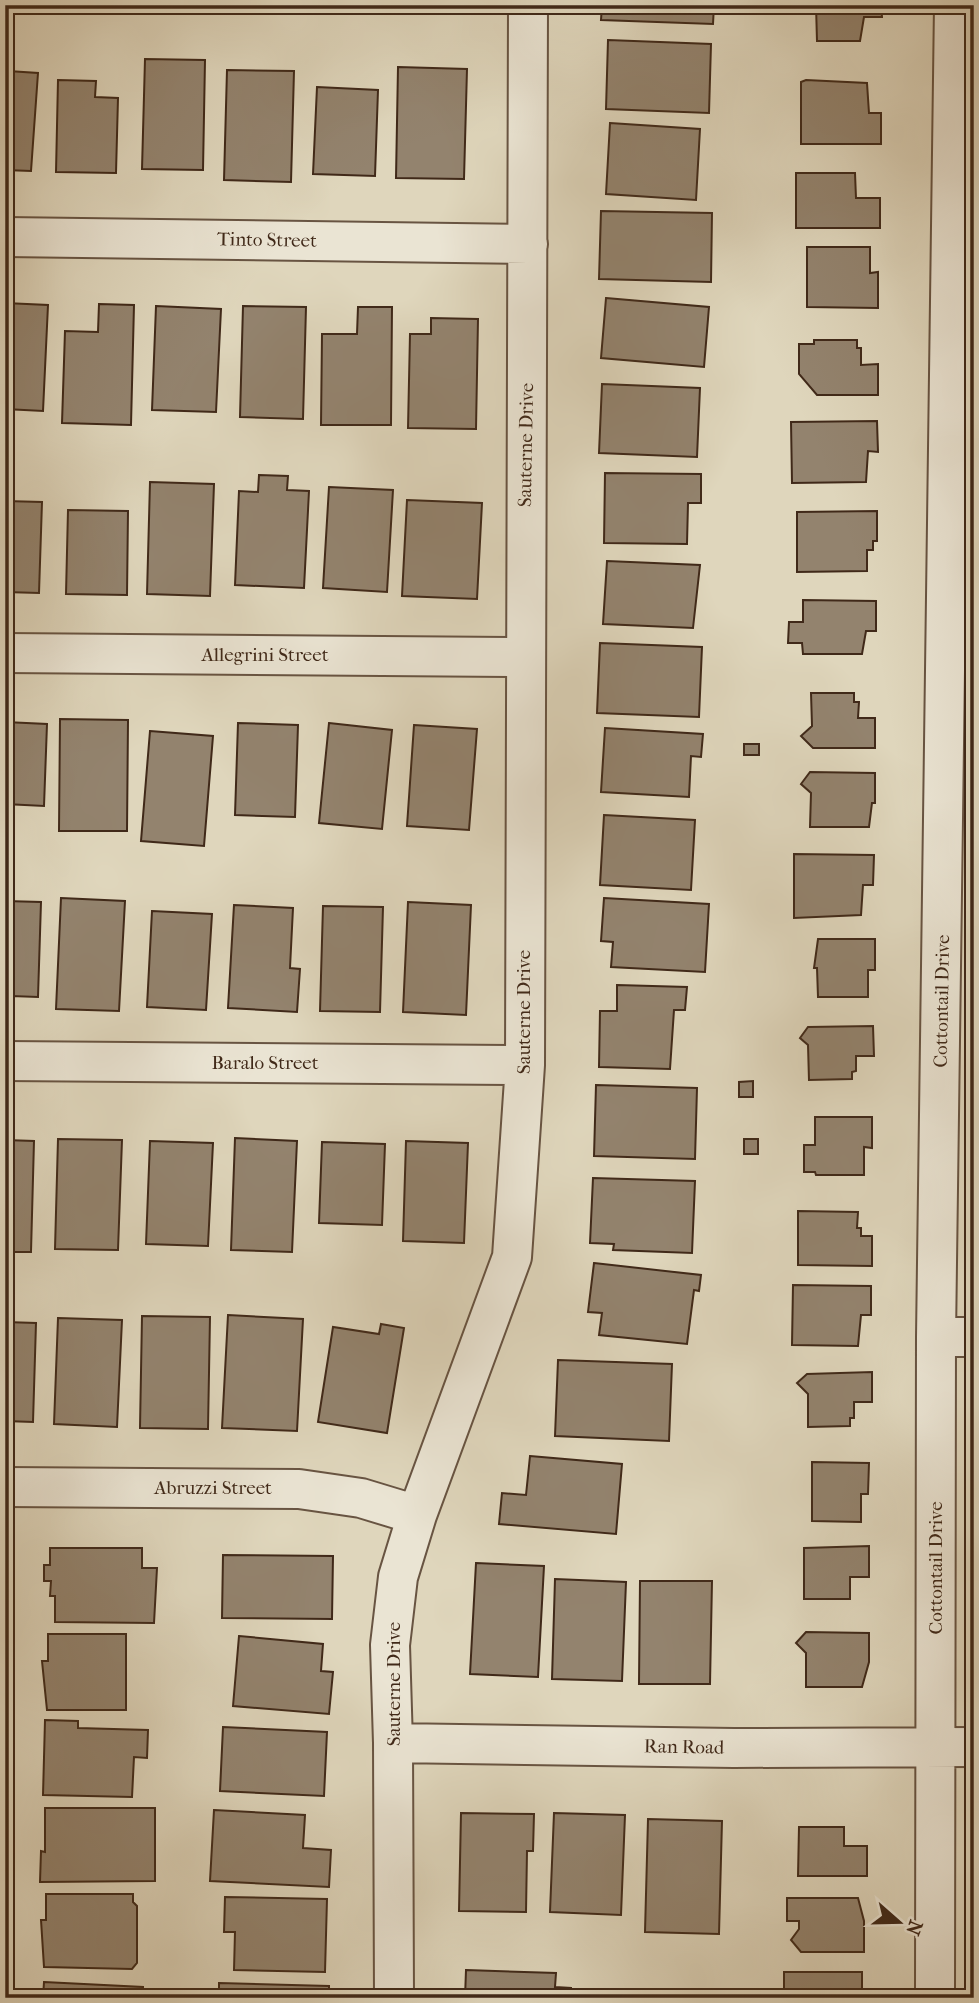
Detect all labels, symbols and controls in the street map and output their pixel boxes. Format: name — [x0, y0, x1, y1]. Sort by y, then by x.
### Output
street label: Tinto Street — [217, 228, 317, 252]
street label: Sauterne Drive — [514, 383, 538, 507]
street label: Allegrini Street — [201, 644, 329, 666]
street label: Cottontail Drive — [930, 934, 954, 1068]
street label: Sauterne Drive — [513, 950, 535, 1074]
street label: Baralo Street — [212, 1052, 319, 1074]
street label: Abruzzi Street — [153, 1477, 272, 1499]
street label: Cottontail Drive — [925, 1501, 947, 1635]
street label: Sauterne Drive — [383, 1622, 405, 1746]
street label: Ran Road — [644, 1735, 725, 1759]
north arrow — [864, 1888, 934, 1958]
text: N — [901, 1917, 927, 1939]

